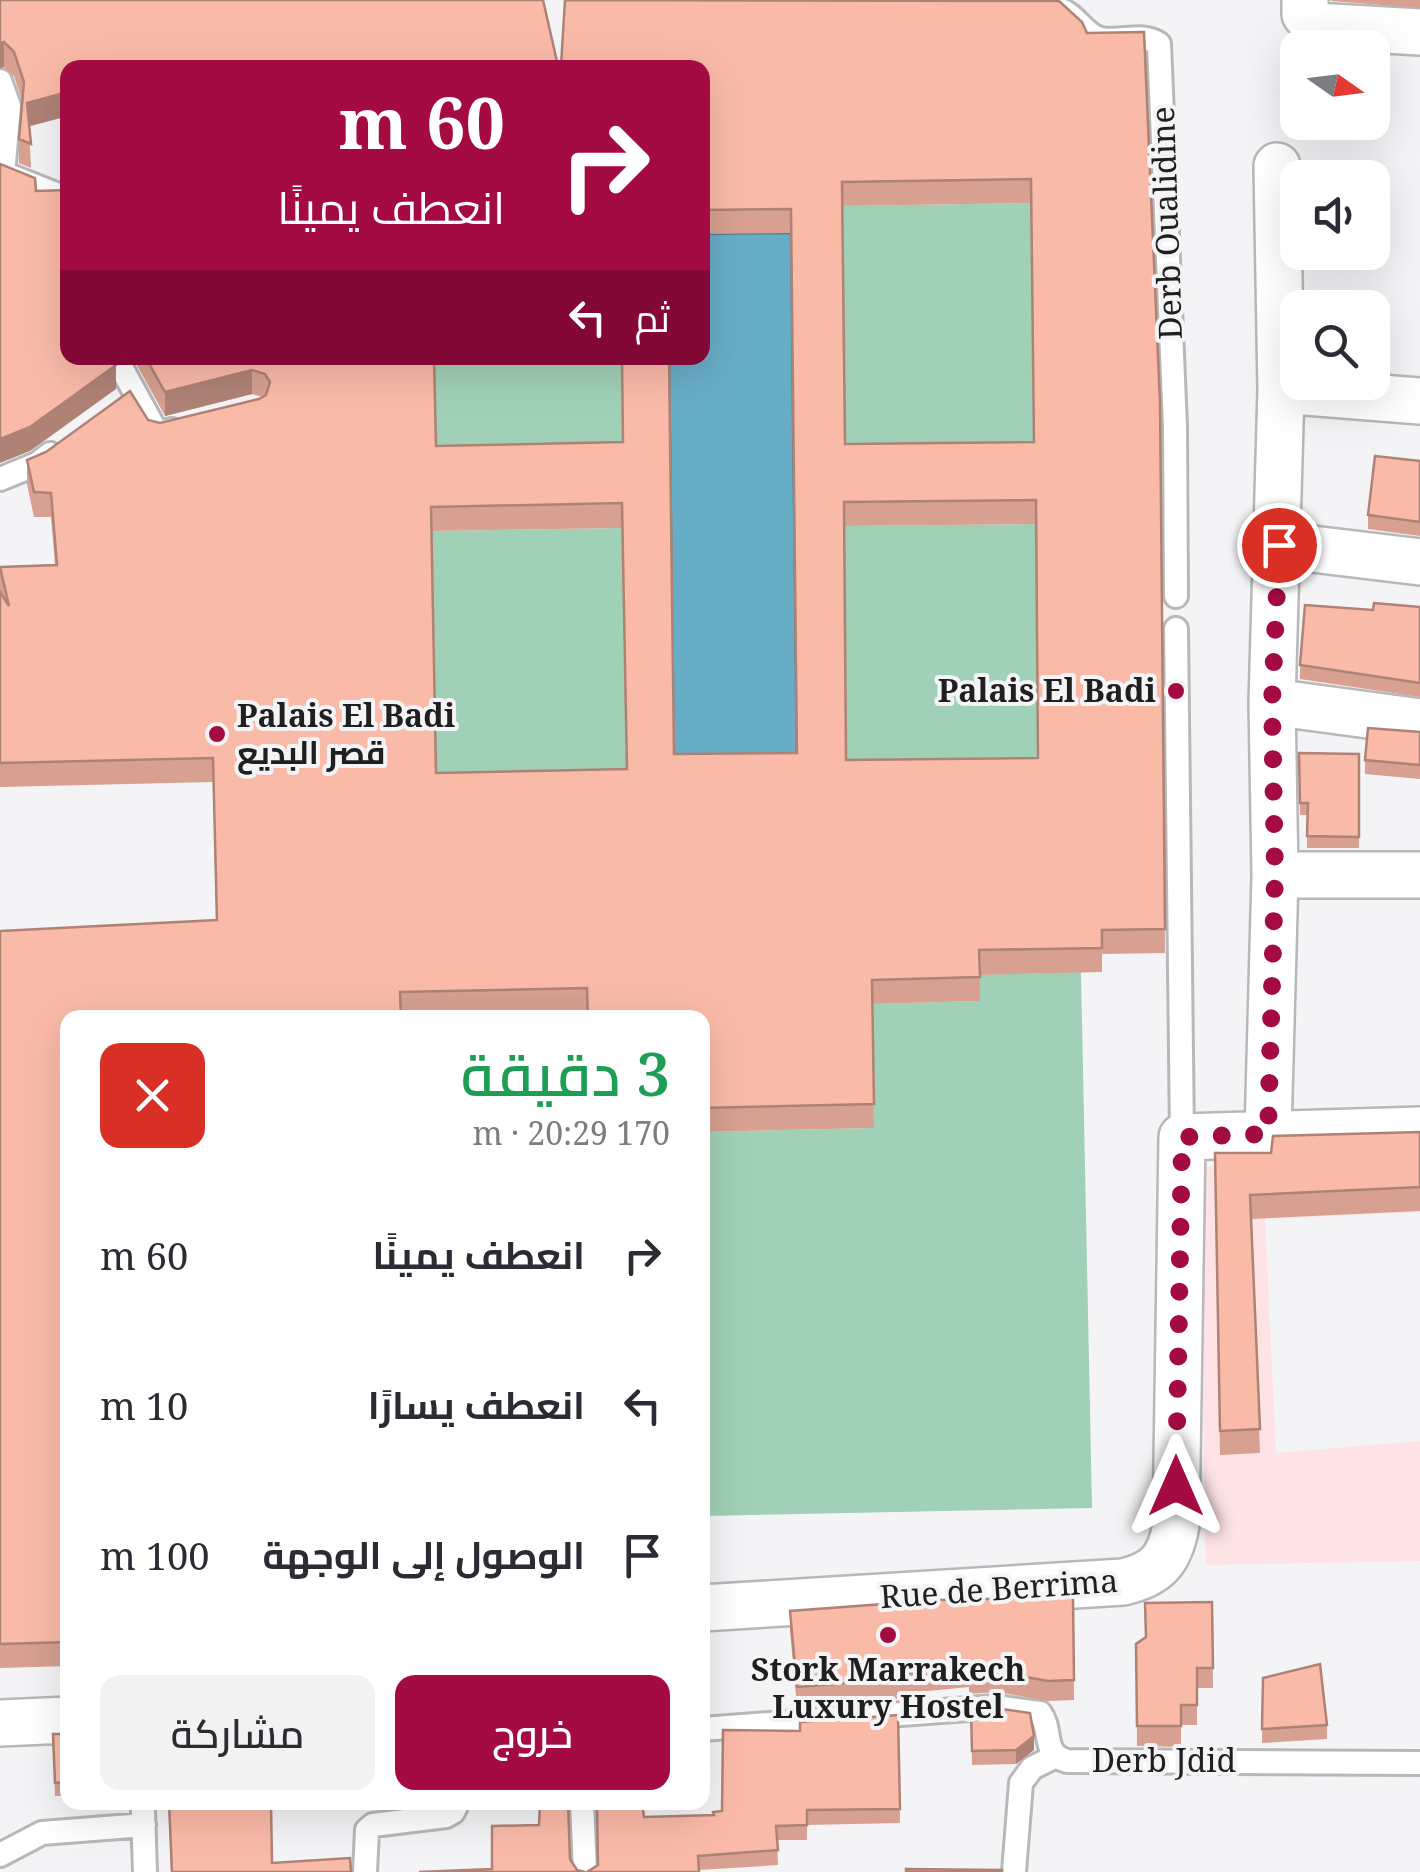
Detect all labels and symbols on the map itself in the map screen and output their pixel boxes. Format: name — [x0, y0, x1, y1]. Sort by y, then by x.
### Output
north arrow — [1280, 30, 1390, 140]
street label: Derb Oualidine — [1140, 106, 1191, 340]
pin — [1237, 503, 1322, 588]
place label: Palais El Badi — [938, 668, 1156, 711]
marker: Palais El Badi — [1165, 680, 1187, 702]
place label: Palais El Badi قصر البديع — [237, 693, 455, 775]
marker: Palais El Badi قصر البديع — [206, 723, 228, 745]
position arrow — [1124, 1434, 1228, 1538]
street label: Rue de Berrima — [878, 1558, 1119, 1617]
marker: Stork Marrakech Luxury Hostel — [877, 1624, 899, 1646]
place label: Stork Marrakech Luxury Hostel — [751, 1647, 1025, 1727]
street label: Derb Jdid — [1092, 1738, 1237, 1781]

